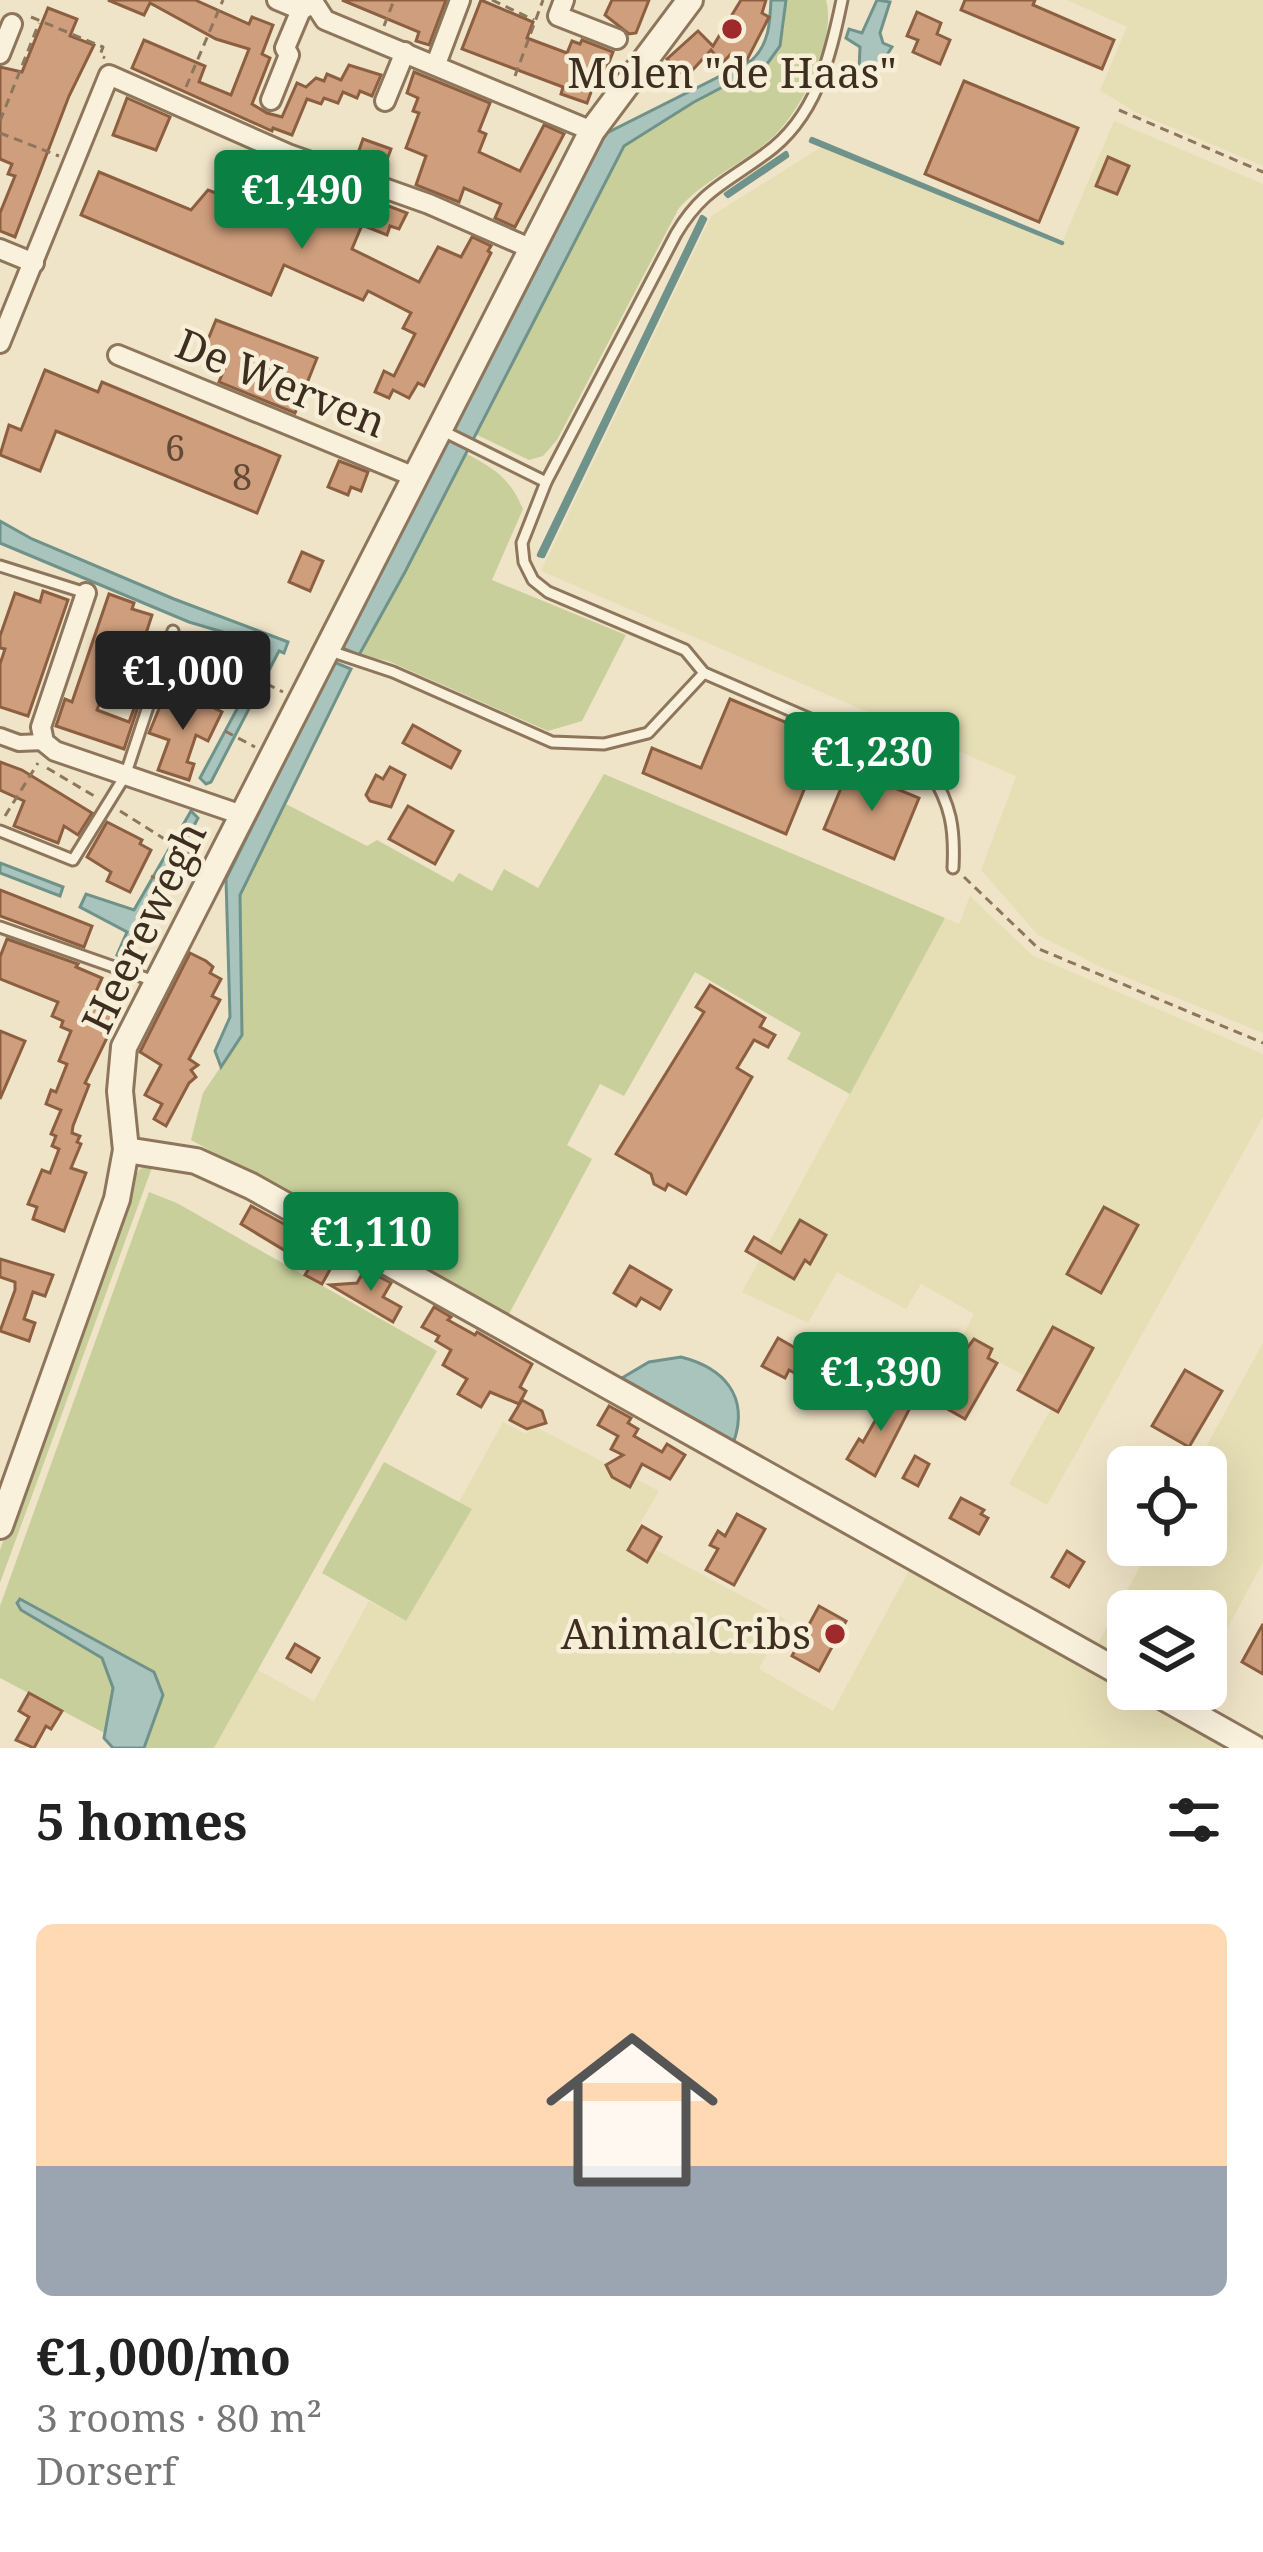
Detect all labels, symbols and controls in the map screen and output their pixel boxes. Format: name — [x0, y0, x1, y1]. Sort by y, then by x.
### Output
marker: Molen "de Haas" — [719, 16, 745, 42]
place label: Molen "de Haas" — [567, 43, 897, 100]
pin: €1,490 — [204, 150, 400, 252]
text: €1,490 — [241, 162, 363, 215]
street label: De Werven — [168, 314, 395, 450]
house number: 6 — [165, 423, 185, 472]
house number: 8 — [232, 452, 252, 501]
pin: €1,000 — [85, 631, 281, 733]
text: €1,000 — [122, 643, 244, 696]
pin: €1,230 — [774, 712, 970, 814]
text: €1,230 — [811, 724, 933, 777]
street label: Heerewegh — [67, 811, 218, 1042]
pin: €1,110 — [273, 1192, 469, 1294]
text: €1,110 — [310, 1204, 432, 1257]
pin: €1,390 — [783, 1332, 979, 1434]
text: €1,390 — [820, 1344, 942, 1397]
map controls — [1107, 1446, 1227, 1710]
button: locate — [1107, 1446, 1227, 1566]
button: layers — [1107, 1590, 1227, 1710]
place label: AnimalCribs — [561, 1604, 811, 1661]
marker: AnimalCribs — [822, 1621, 848, 1647]
text: 5 homes — [36, 1785, 247, 1855]
icon: filters — [1161, 1787, 1227, 1853]
icon: home — [524, 2002, 740, 2218]
text: €1,000/mo — [36, 2320, 291, 2390]
text: 3 rooms · 80 m² — [36, 2390, 322, 2443]
text: Dorserf — [36, 2443, 176, 2496]

